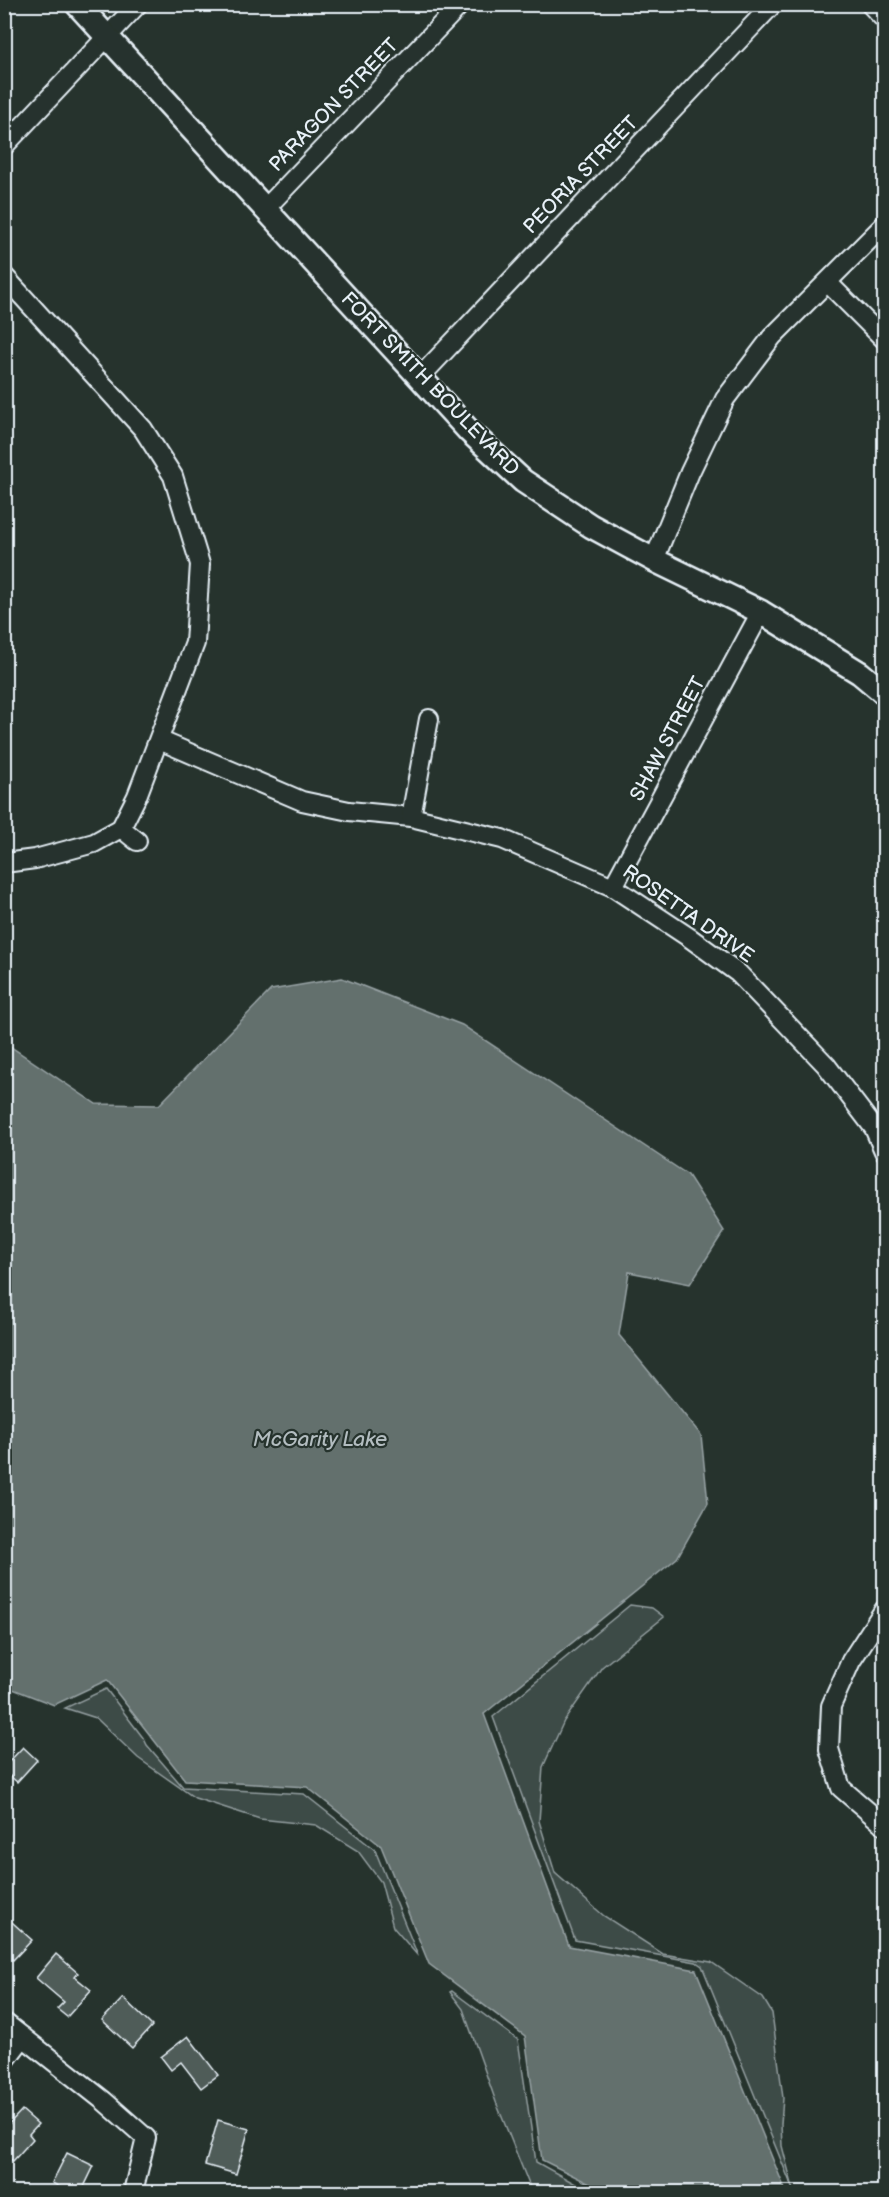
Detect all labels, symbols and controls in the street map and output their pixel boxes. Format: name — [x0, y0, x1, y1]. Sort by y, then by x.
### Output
street label: PARAGON STREET — [264, 33, 404, 177]
street label: PEORIA STREET — [519, 111, 643, 239]
street label: FORT SMITH BOULEVARD — [336, 287, 524, 481]
street label: SHAW STREET — [625, 673, 711, 805]
street label: ROSETTA DRIVE — [618, 860, 758, 968]
water label: McGarity Lake — [253, 1427, 387, 1452]

